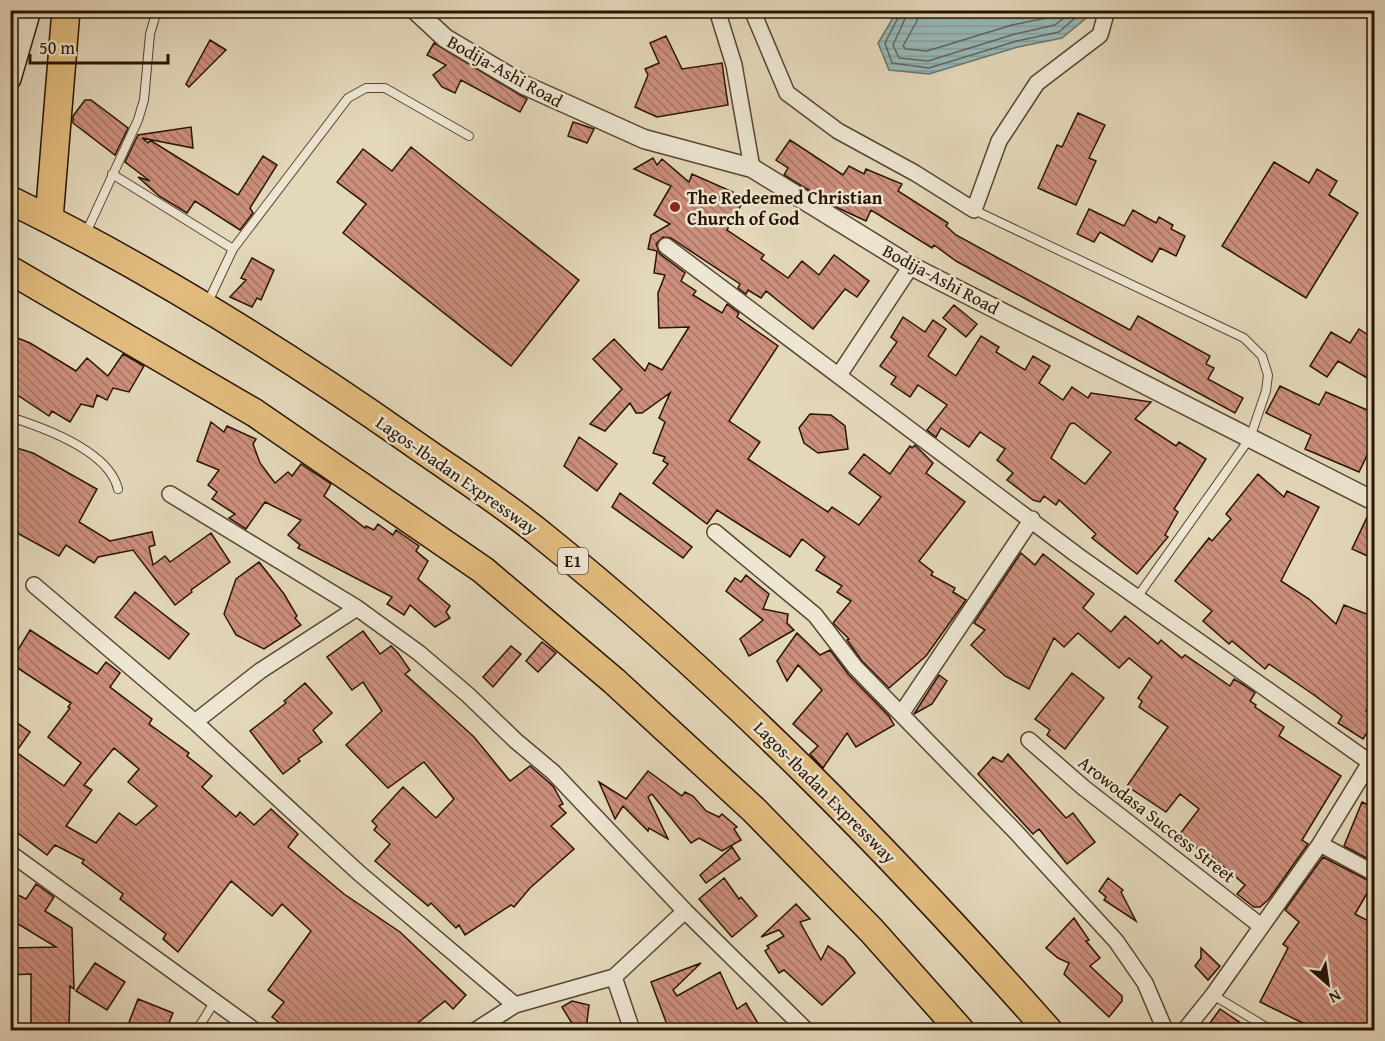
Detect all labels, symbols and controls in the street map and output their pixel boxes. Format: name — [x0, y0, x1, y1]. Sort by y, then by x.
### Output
scale bar — [30, 27, 168, 65]
street label: Bodija-Ashi Road — [442, 28, 568, 114]
text: 50 m — [39, 34, 75, 61]
place label: The Redeemed Christian Church of God — [687, 184, 883, 232]
marker: The Redeemed Christian Church of God — [668, 200, 682, 214]
street label: Bodija-Ashi Road — [878, 237, 1004, 321]
street label: Lagos-Ibadan Expressway — [371, 409, 543, 541]
road number: E1 — [558, 548, 588, 574]
street label: Lagos-Ibadan Expressway — [748, 715, 903, 870]
street label: Arowodasa Success Street — [1073, 749, 1242, 889]
north arrow — [1298, 954, 1358, 1014]
text: N — [1325, 984, 1346, 1010]

